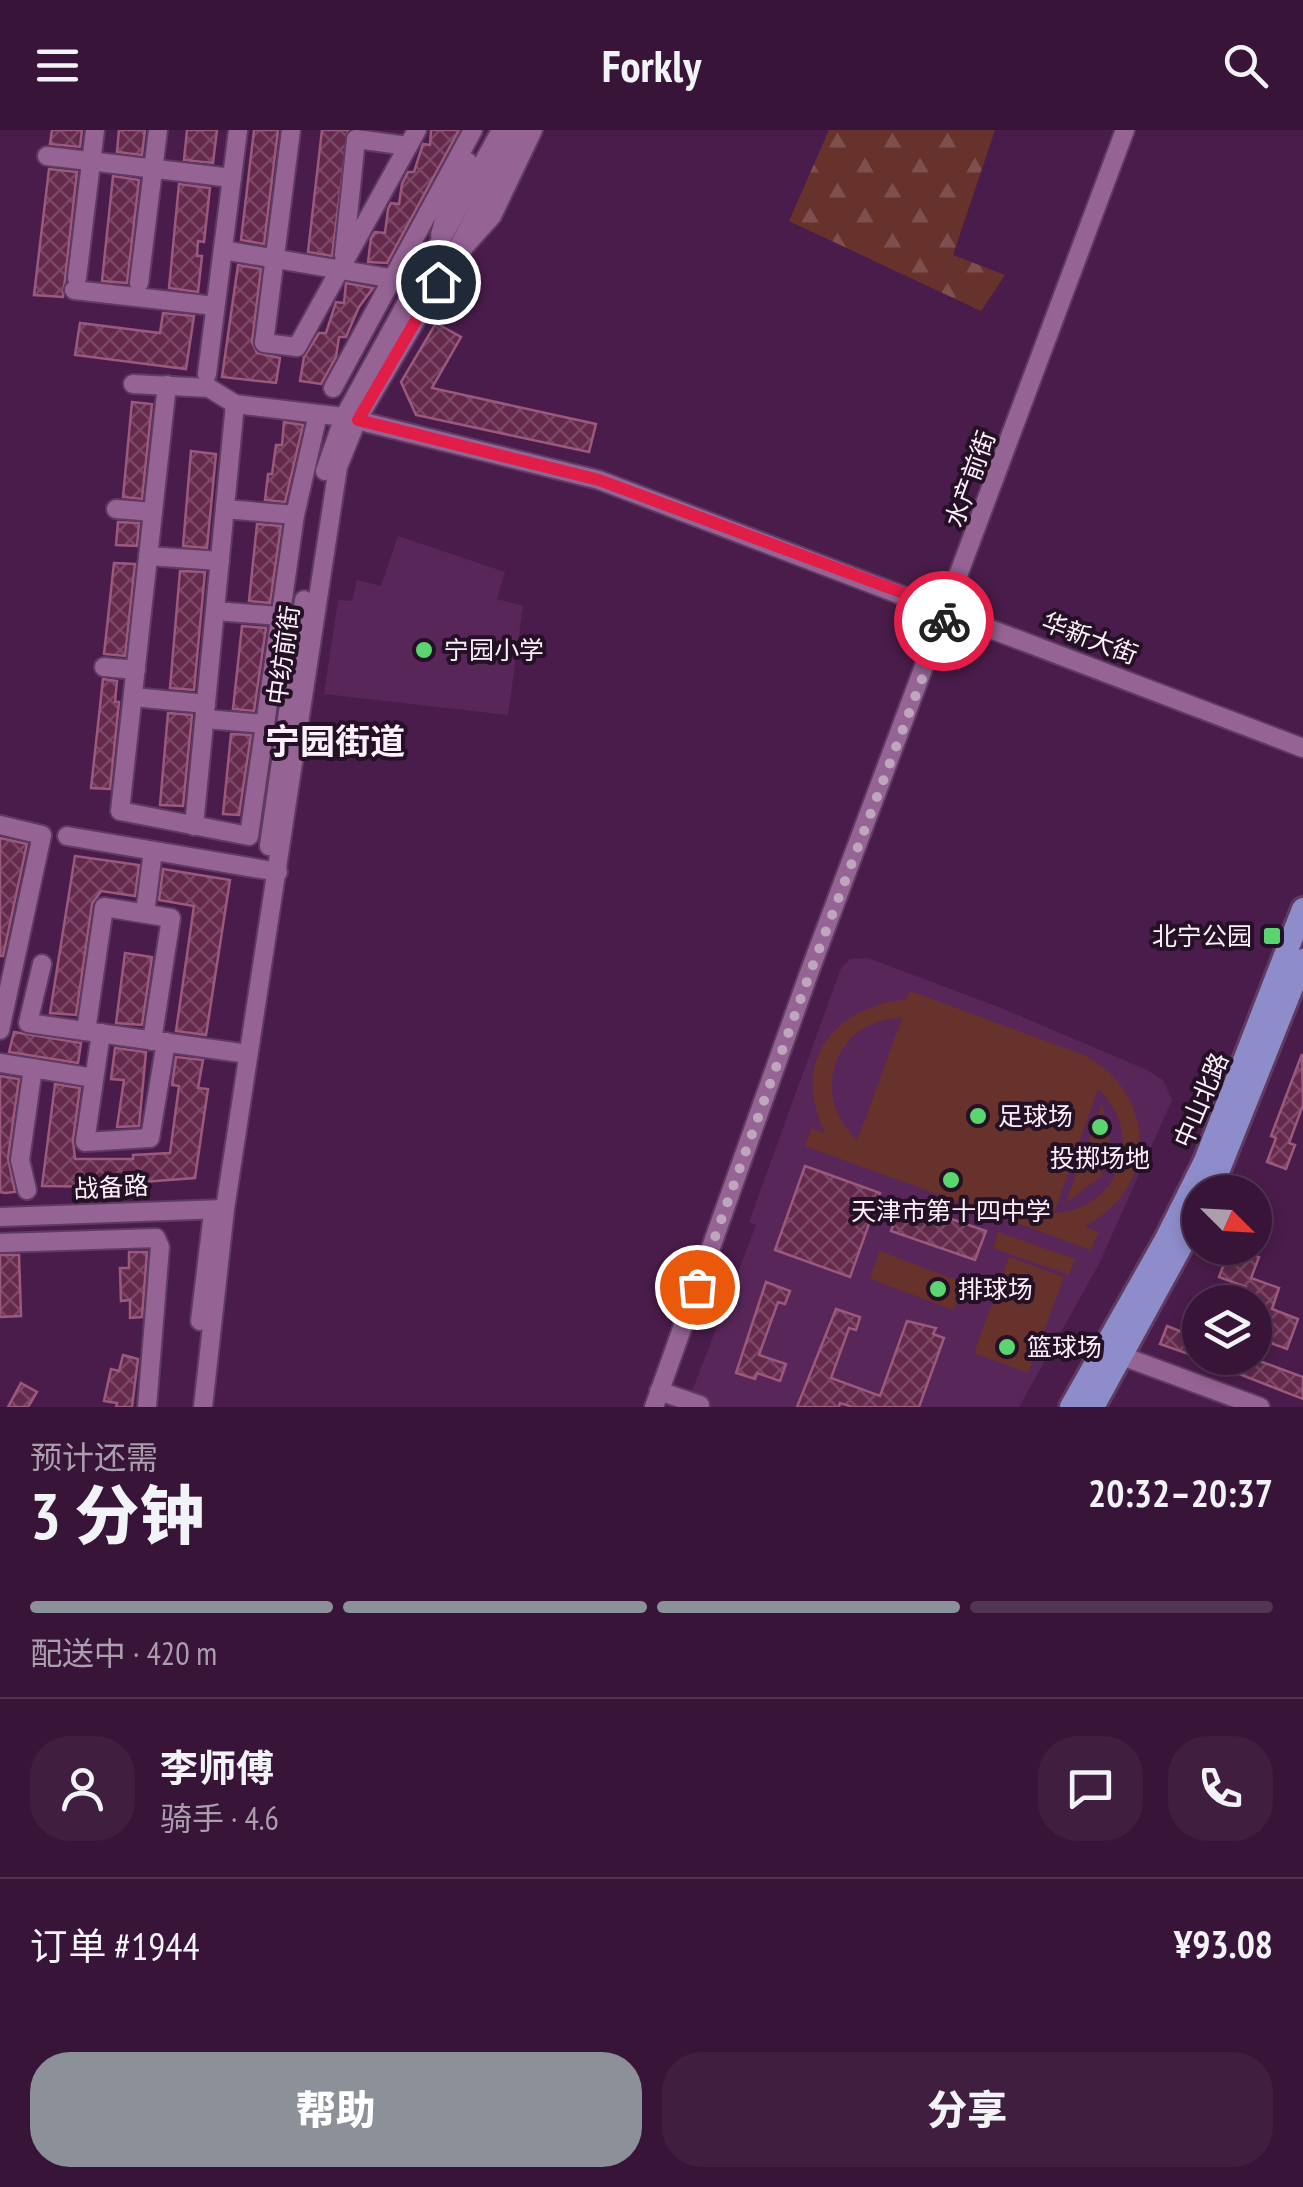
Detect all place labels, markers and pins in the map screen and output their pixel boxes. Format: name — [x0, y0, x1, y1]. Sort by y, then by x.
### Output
pin — [396, 240, 481, 325]
place label: 宁园小学 — [444, 634, 544, 666]
marker: 宁园小学 — [413, 639, 435, 661]
place label: 北宁公园 — [1152, 920, 1252, 952]
marker: 北宁公园 — [1261, 925, 1283, 947]
place label: 足球场 — [998, 1100, 1073, 1132]
marker: 足球场 — [967, 1105, 989, 1127]
marker: 投掷场地 — [1089, 1116, 1111, 1138]
place label: 投掷场地 — [1050, 1142, 1150, 1174]
marker: 天津市第十四中学 — [940, 1169, 962, 1191]
place label: 天津市第十四中学 — [851, 1195, 1051, 1227]
pin — [655, 1245, 740, 1330]
place label: 排球场 — [958, 1273, 1033, 1305]
marker: 排球场 — [927, 1278, 949, 1300]
place label: 篮球场 — [1027, 1331, 1102, 1363]
marker: 篮球场 — [996, 1336, 1018, 1358]

